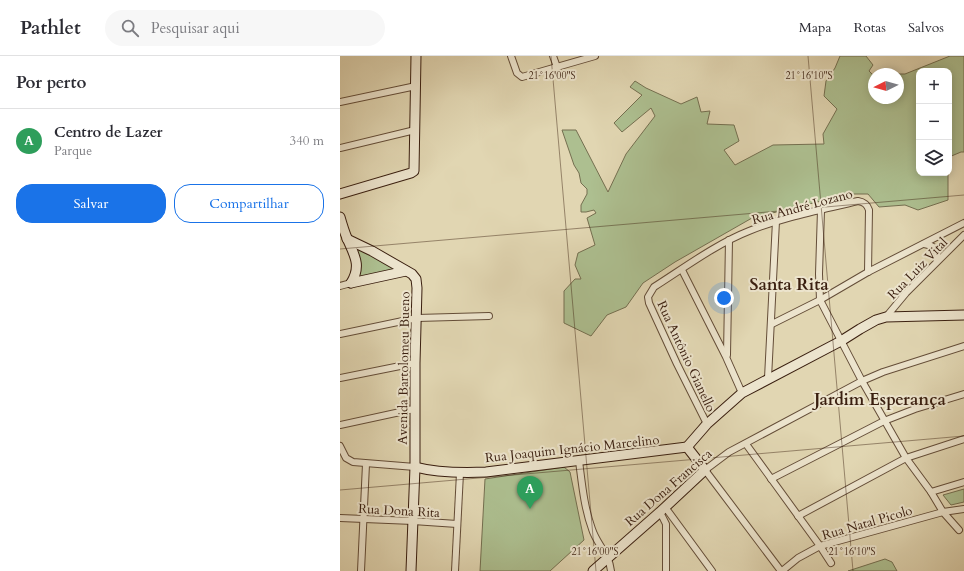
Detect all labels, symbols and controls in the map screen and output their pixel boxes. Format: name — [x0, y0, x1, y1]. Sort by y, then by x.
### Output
search box — [105, 10, 385, 46]
text: Pathlet — [20, 15, 81, 41]
icon: search — [119, 17, 141, 39]
text: Pesquisar aqui — [151, 18, 240, 38]
text: Mapa — [799, 18, 832, 37]
text: Rotas — [854, 18, 886, 37]
text: Salvos — [908, 18, 944, 37]
north arrow — [868, 68, 904, 104]
map controls — [916, 68, 952, 176]
button: + — [916, 68, 952, 104]
text: 21°16'00"S — [528, 69, 576, 83]
text: 21°16'10"S — [785, 69, 833, 83]
text: Por perto — [16, 71, 86, 94]
button: − — [916, 104, 952, 140]
text: Centro de Lazer — [54, 122, 162, 142]
text: A — [24, 132, 34, 150]
text: 340 m — [290, 132, 324, 150]
button: layers — [916, 140, 952, 176]
text: Parque — [54, 142, 92, 160]
button: Salvar — [16, 184, 166, 223]
button: Compartilhar — [174, 184, 324, 223]
street label: Rua André Lozano — [750, 185, 855, 229]
street label: Rua Luiz Vital — [884, 233, 952, 304]
district label: Santa Rita — [749, 273, 829, 296]
your location — [714, 288, 734, 308]
street label: Avenida Bartolomeu Bueno — [394, 291, 414, 445]
street label: Rua Antônio Gianello — [652, 298, 720, 415]
district label: Jardim Esperança — [811, 388, 946, 411]
street label: Rua Joaquim Ignácio Marcelino — [484, 431, 660, 467]
street label: Rua Dona Francisca — [621, 445, 716, 531]
pin: A — [517, 476, 543, 509]
street label: Rua Dona Rita — [358, 500, 441, 522]
street label: Rua Natal Picolo — [820, 501, 915, 544]
text: 21°16'00"S — [571, 545, 619, 559]
text: 21°16'10"S — [828, 545, 876, 559]

